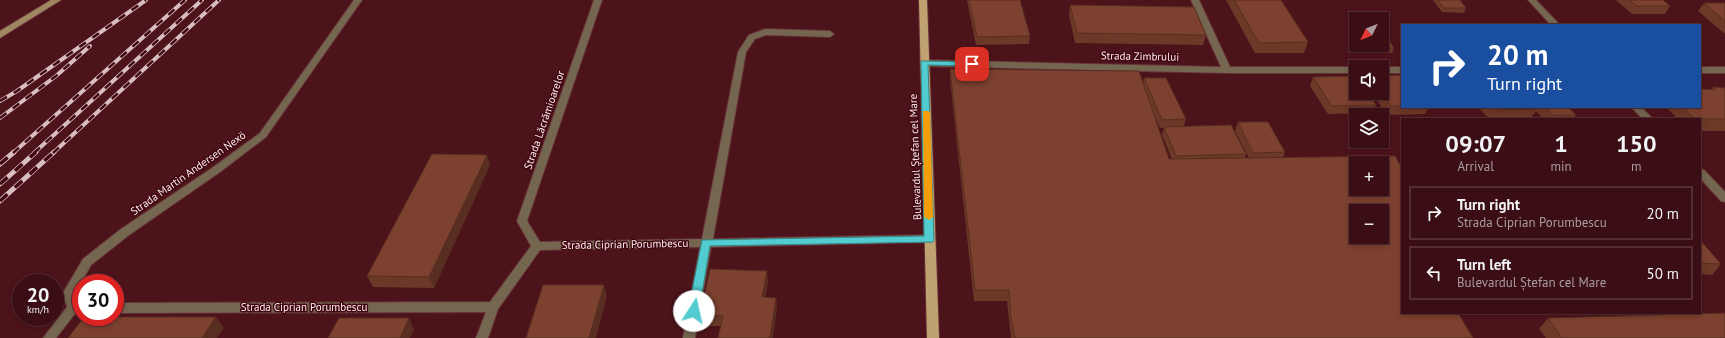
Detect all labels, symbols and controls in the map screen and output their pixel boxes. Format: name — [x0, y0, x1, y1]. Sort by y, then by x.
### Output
north arrow — [1349, 12, 1389, 52]
map controls — [1349, 12, 1389, 244]
text: 20 m — [1487, 36, 1548, 73]
icon: right — [1421, 40, 1473, 92]
pin — [955, 47, 989, 81]
street label: Strada Zimbrului — [1101, 48, 1179, 64]
icon: arrive — [961, 53, 983, 75]
button: sound — [1349, 60, 1389, 100]
street label: Strada Lăcrămioarelor — [520, 68, 568, 171]
text: Turn right — [1487, 72, 1562, 95]
street label: Bulevardul Ștefan cel Mare — [906, 93, 924, 220]
button: layers — [1349, 108, 1389, 148]
street label: Strada Martin Andersen Nexö — [128, 128, 248, 218]
text: 09:07 — [1445, 128, 1506, 159]
text: 1 — [1554, 128, 1568, 159]
text: 150 — [1616, 128, 1657, 159]
button: + — [1349, 156, 1389, 196]
text: Arrival — [1458, 158, 1494, 175]
text: min — [1550, 158, 1572, 175]
text: m — [1631, 158, 1642, 175]
text: Turn right — [1457, 195, 1520, 214]
icon: right — [1423, 202, 1445, 224]
button: − — [1349, 204, 1389, 244]
text: 20 m — [1646, 204, 1679, 223]
text: Strada Ciprian Porumbescu — [1457, 214, 1607, 231]
street label: Strada Ciprian Porumbescu — [562, 236, 689, 252]
text: Turn left — [1457, 255, 1511, 274]
icon: left — [1423, 262, 1445, 284]
text: 50 m — [1646, 264, 1679, 283]
speed limit sign: 30 — [72, 274, 124, 326]
text: Bulevardul Ștefan cel Mare — [1457, 274, 1606, 291]
text: 20 — [27, 282, 49, 308]
position arrow — [673, 290, 715, 332]
street label: Strada Ciprian Porumbescu — [241, 300, 367, 314]
text: km/h — [27, 303, 49, 316]

